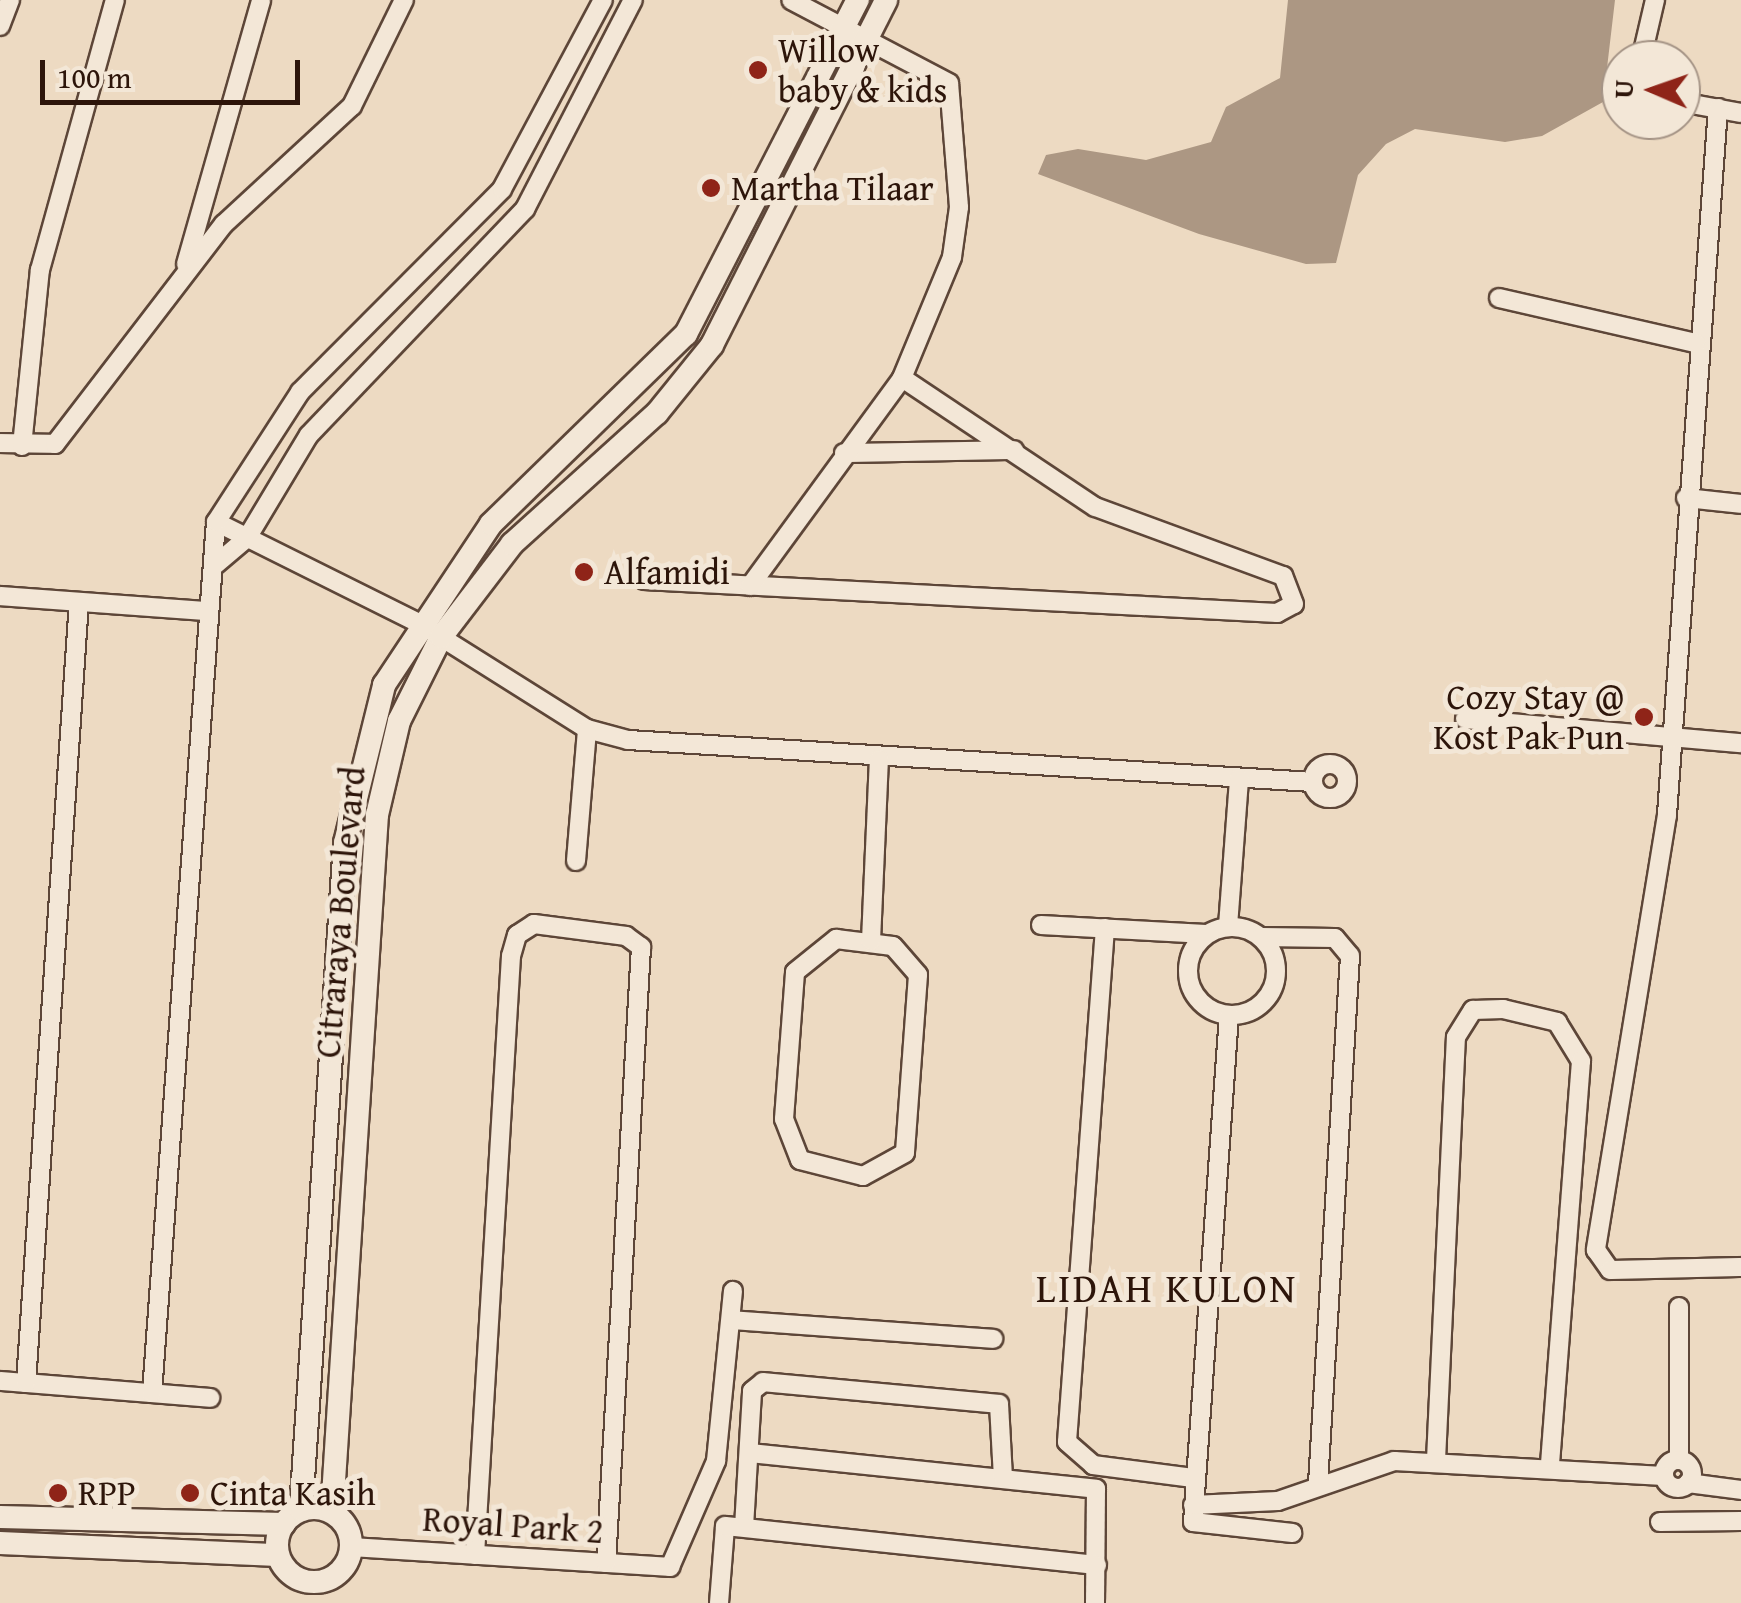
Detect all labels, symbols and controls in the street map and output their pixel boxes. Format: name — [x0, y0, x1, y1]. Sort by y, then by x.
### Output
place label: Willow baby & kids — [778, 29, 947, 111]
scale bar — [45, 40, 305, 102]
north arrow — [1601, 40, 1701, 140]
text: 100 m — [57, 55, 131, 99]
marker: Willow baby & kids — [747, 59, 769, 81]
text: U — [1602, 79, 1643, 99]
place label: Martha Tilaar — [731, 167, 934, 209]
marker: Martha Tilaar — [700, 177, 722, 199]
place label: Alfamidi — [604, 551, 730, 593]
marker: Alfamidi — [573, 561, 595, 583]
place label: Cozy Stay @ Kost Pak Pun — [1433, 676, 1624, 758]
marker: Cozy Stay @ Kost Pak Pun — [1633, 706, 1655, 728]
street label: Citraraya Boulevard — [306, 764, 374, 1060]
district label: LIDAH KULON — [1036, 1264, 1298, 1312]
place label: RPP — [78, 1472, 136, 1514]
place label: Cinta Kasih — [210, 1472, 376, 1514]
marker: RPP — [47, 1482, 69, 1504]
marker: Cinta Kasih — [179, 1482, 201, 1504]
street label: Royal Park 2 — [421, 1498, 605, 1552]

